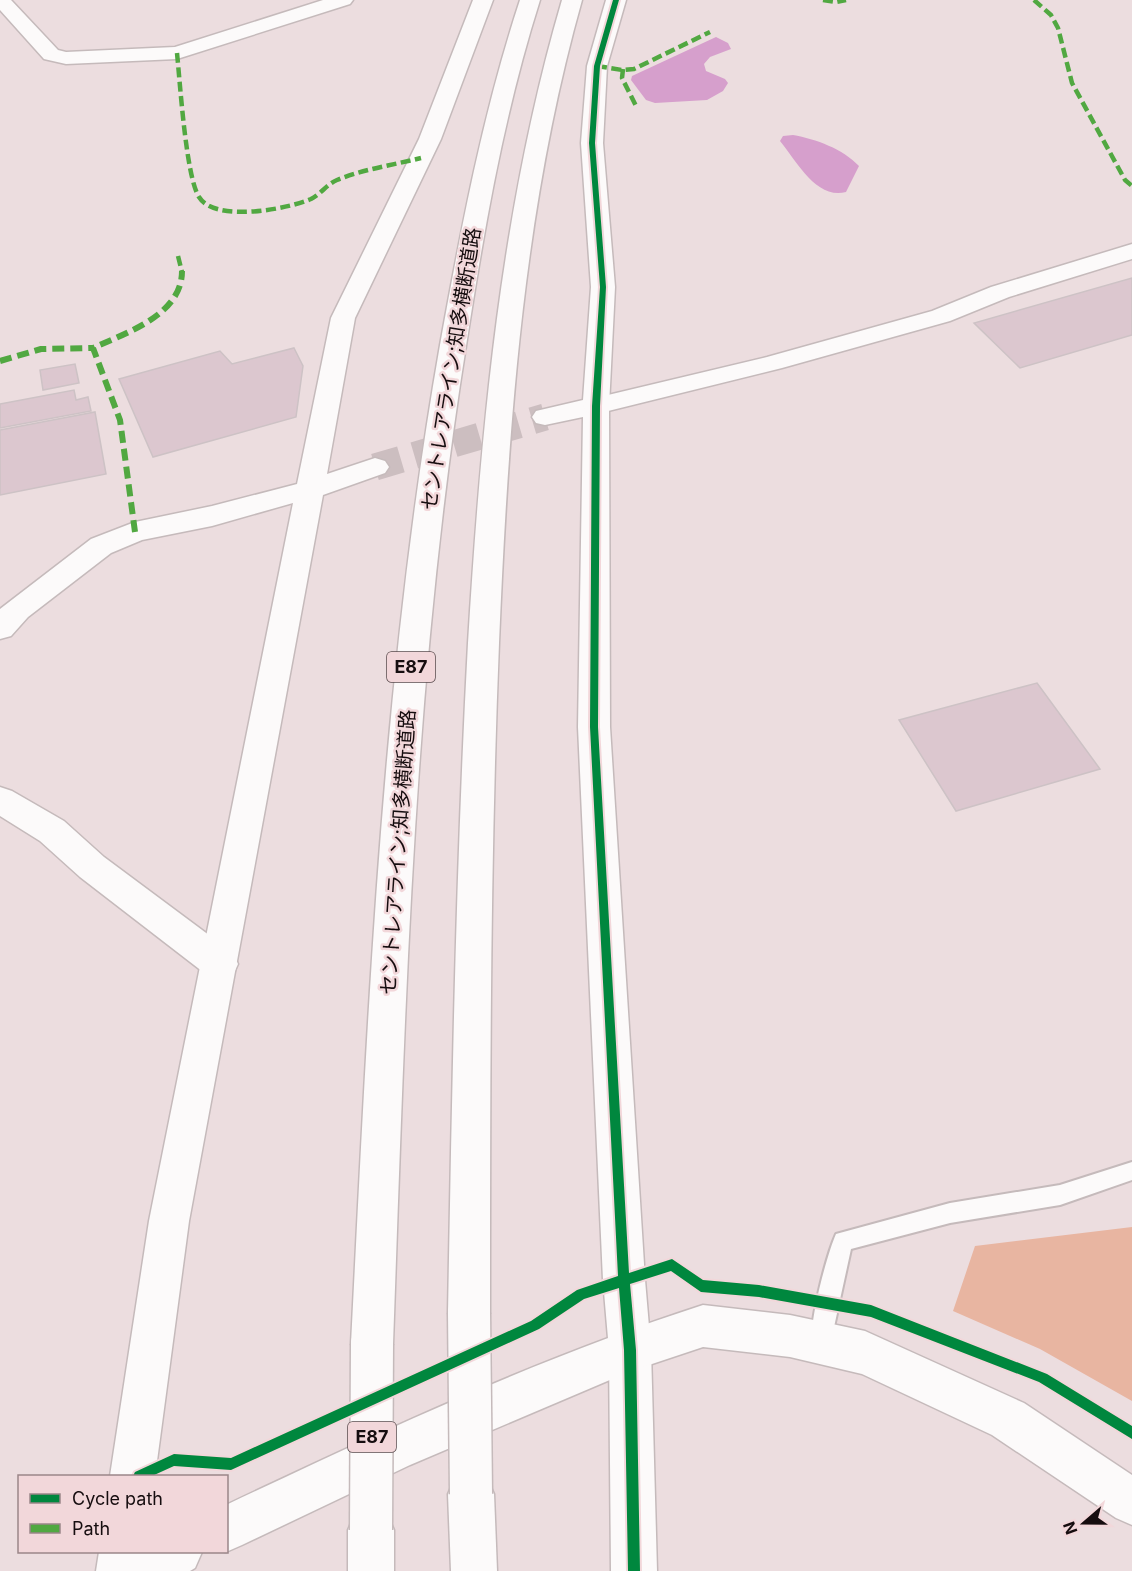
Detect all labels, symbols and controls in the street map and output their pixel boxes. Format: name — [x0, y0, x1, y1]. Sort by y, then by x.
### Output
street label: セントレアライン;知多横断道路 — [417, 226, 485, 512]
road number: E87 — [387, 652, 435, 682]
street label: セントレアライン;知多横断道路 — [376, 708, 420, 996]
road number: E87 — [348, 1422, 396, 1452]
legend — [18, 1475, 228, 1553]
text: Cycle path — [72, 1488, 163, 1509]
north arrow — [1054, 1493, 1114, 1553]
text: Path — [72, 1518, 110, 1539]
text: N — [1058, 1519, 1081, 1537]

